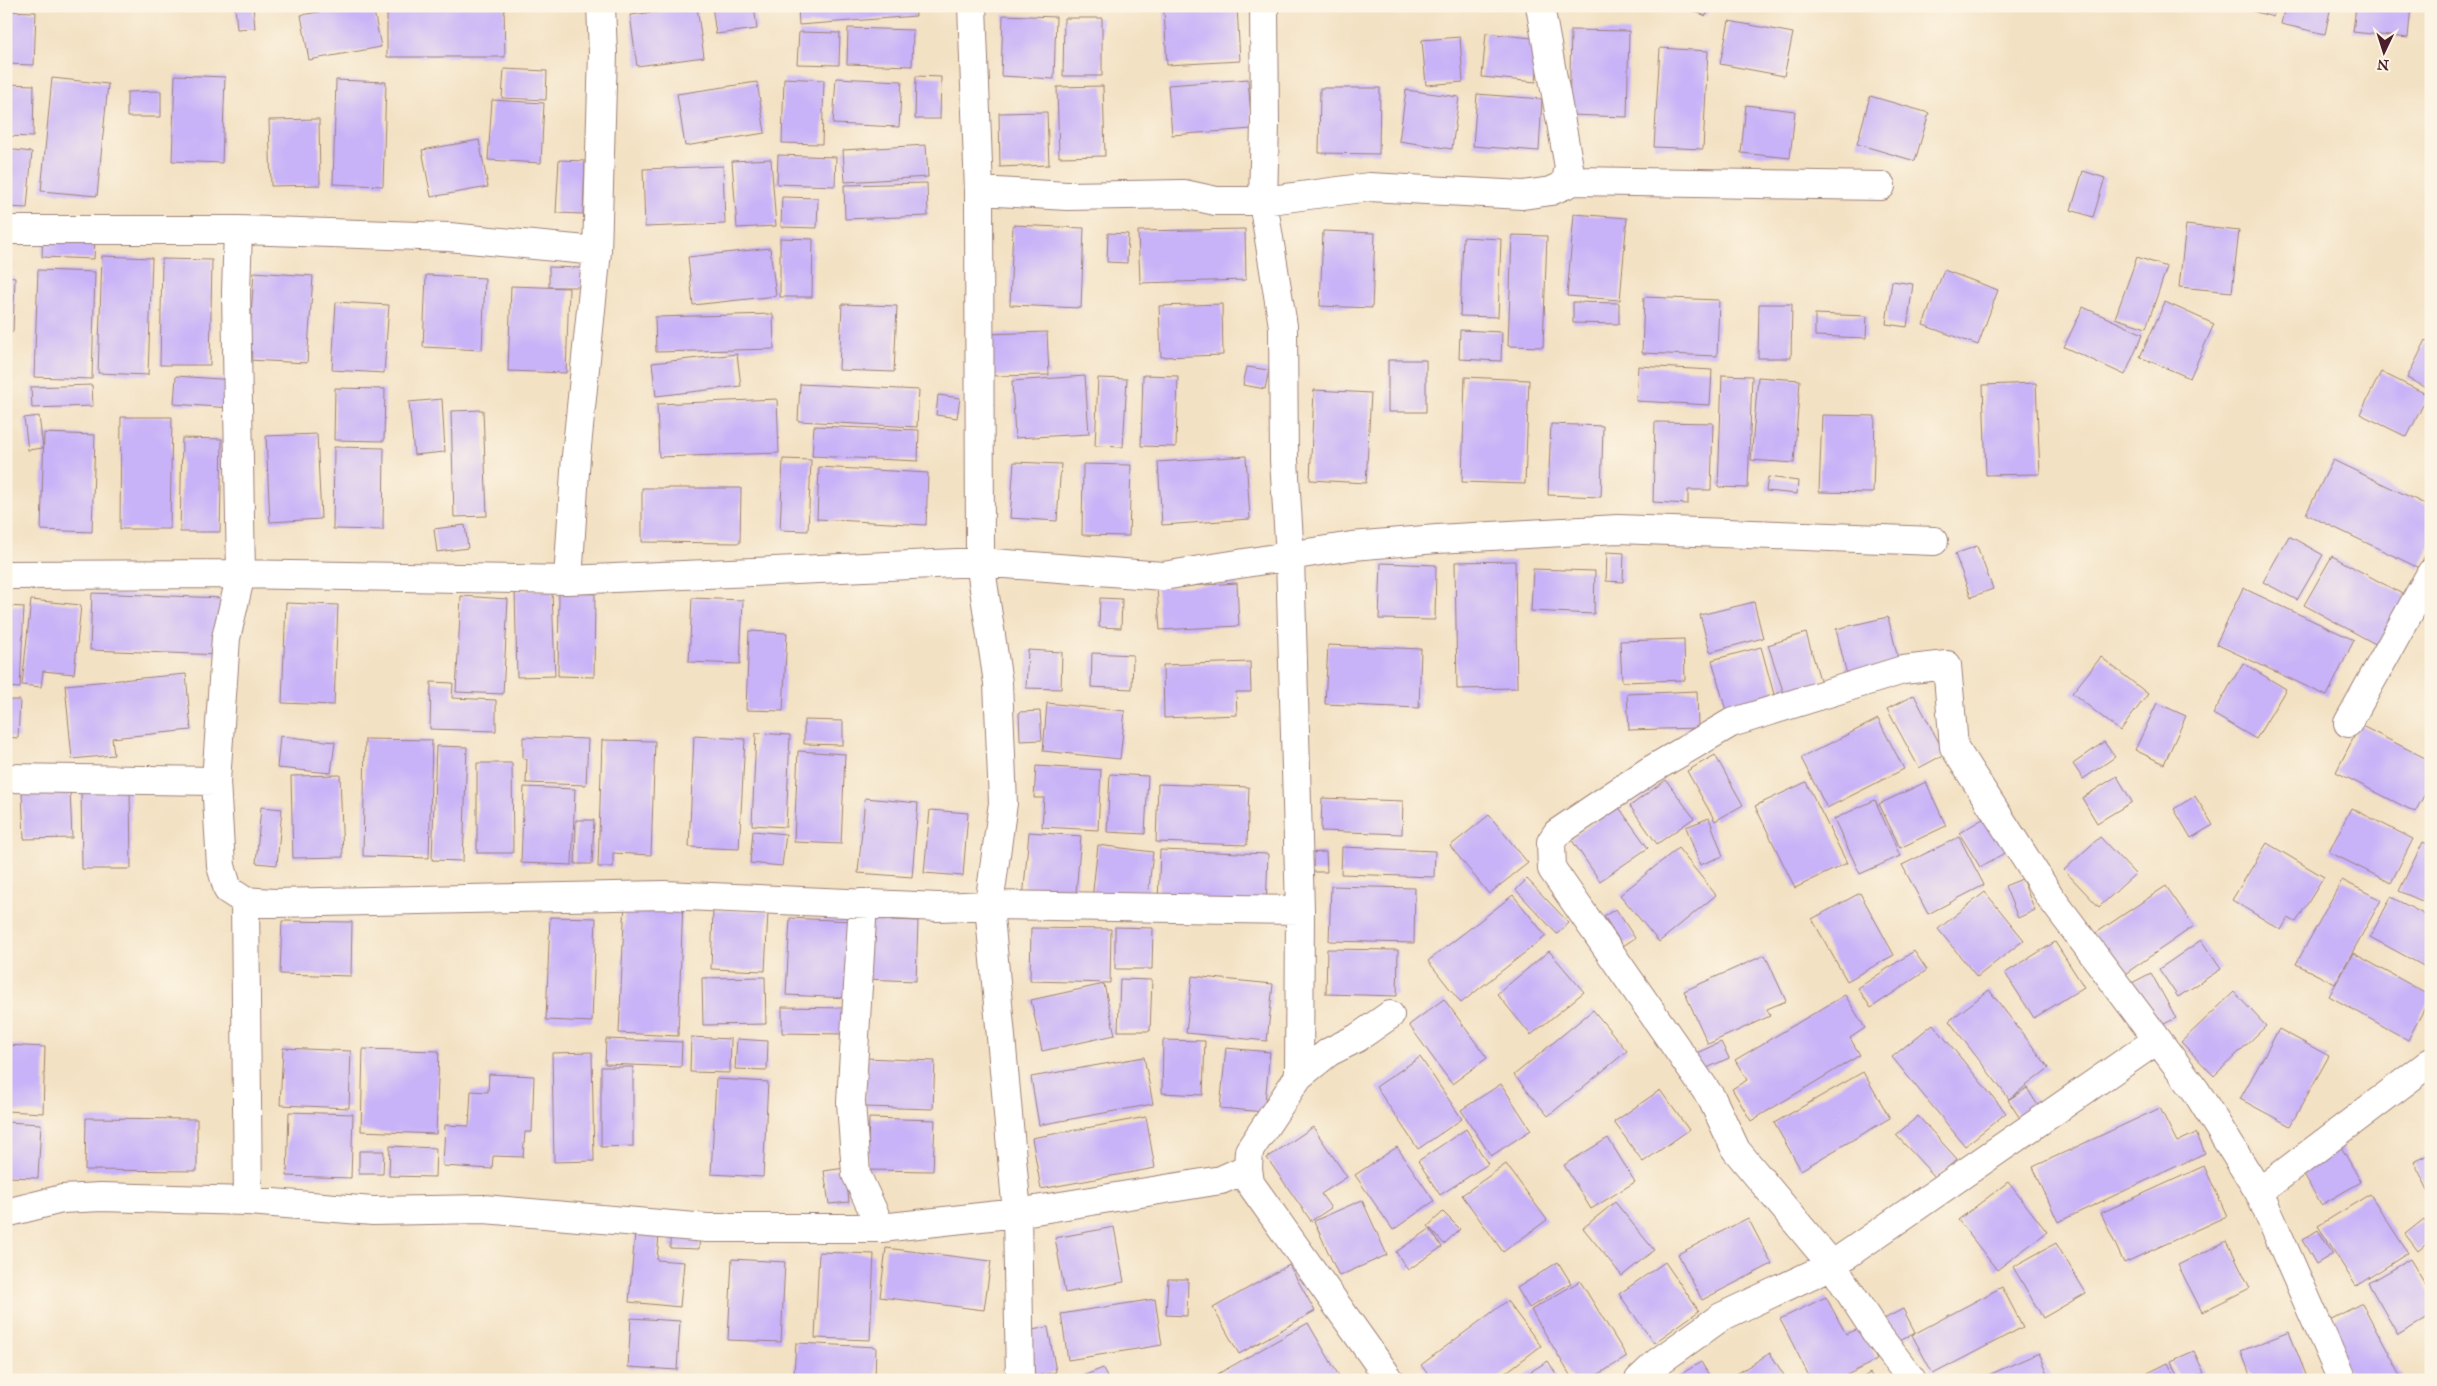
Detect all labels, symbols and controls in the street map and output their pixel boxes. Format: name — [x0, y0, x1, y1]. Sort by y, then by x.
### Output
north arrow — [2360, 28, 2410, 78]
text: N — [2376, 56, 2390, 73]

